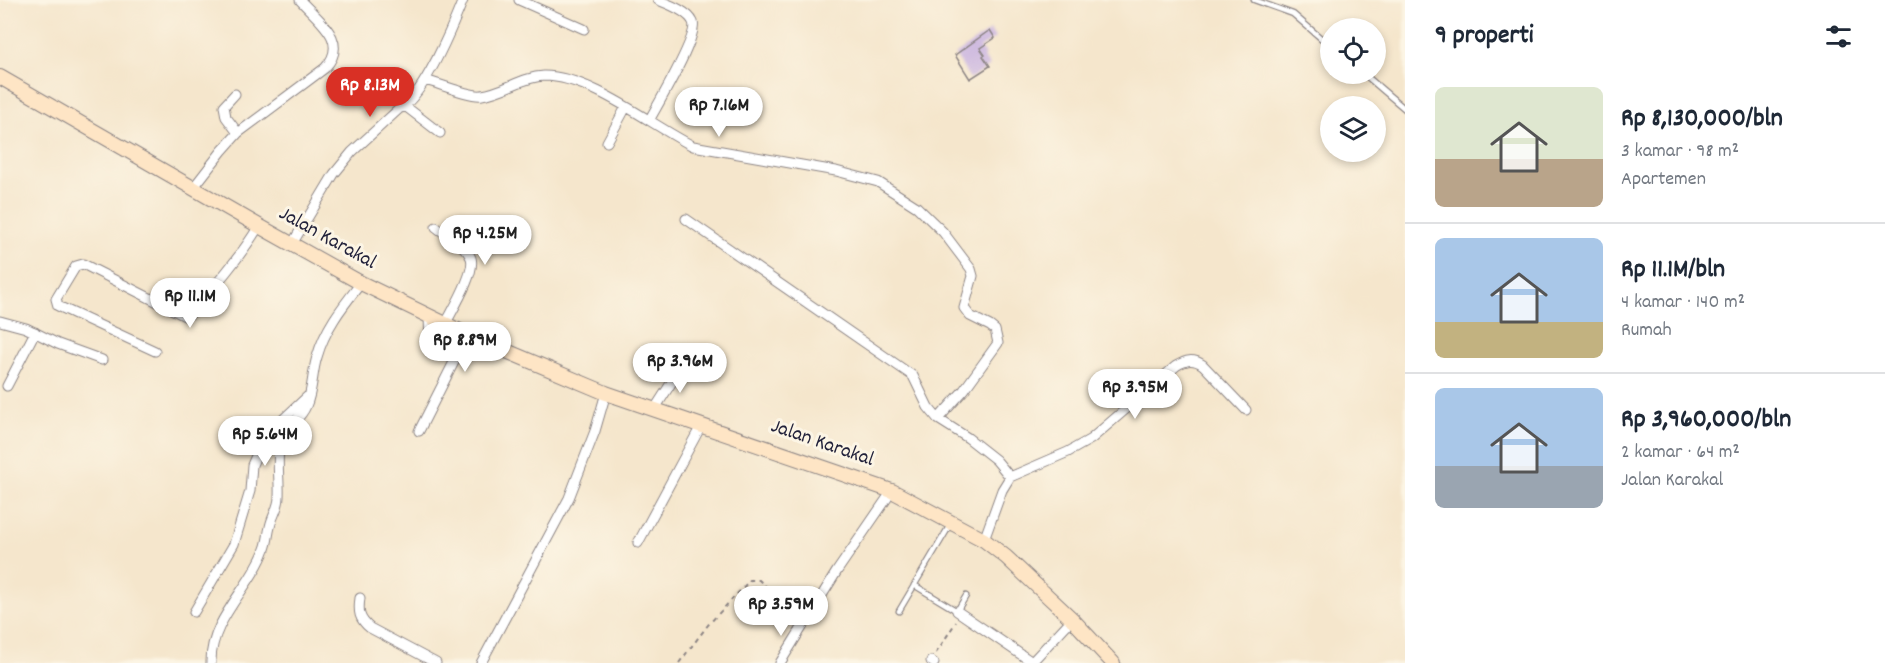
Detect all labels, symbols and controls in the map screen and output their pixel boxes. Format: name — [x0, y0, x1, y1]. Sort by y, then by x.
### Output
map controls — [1320, 18, 1386, 162]
button: locate — [1320, 18, 1386, 84]
text: 9 properti — [1435, 18, 1534, 55]
icon: filters — [1822, 20, 1855, 53]
pin: Rp 8.13M — [308, 67, 432, 118]
text: Rp 8.13M — [340, 72, 400, 100]
pin: Rp 7.16M — [657, 87, 781, 138]
text: Rp 7.16M — [689, 92, 749, 120]
button: layers — [1320, 96, 1386, 162]
text: Rp 8,130,000/bln — [1621, 101, 1783, 138]
icon: home — [1483, 111, 1555, 183]
text: 3 kamar · 98 m² — [1621, 138, 1739, 166]
text: Apartemen — [1621, 166, 1706, 194]
street label: Jalan Karakal — [273, 200, 381, 278]
pin: Rp 4.25M — [423, 215, 547, 266]
text: Rp 4.25M — [453, 220, 517, 248]
text: Rp 11.1M/bln — [1621, 252, 1725, 289]
icon: home — [1483, 262, 1555, 334]
pin: Rp 11.1M — [128, 278, 252, 329]
text: Rp 11.1M — [164, 283, 216, 311]
text: 4 kamar · 140 m² — [1621, 289, 1745, 317]
text: Rumah — [1621, 317, 1672, 345]
pin: Rp 8.89M — [403, 322, 527, 373]
text: Rp 8.89M — [433, 327, 497, 355]
pin: Rp 3.96M — [618, 343, 742, 394]
text: Rp 3.96M — [647, 348, 713, 376]
pin: Rp 3.95M — [1073, 369, 1197, 420]
text: Rp 3.95M — [1102, 374, 1168, 402]
text: Rp 3,960,000/bln — [1621, 402, 1791, 439]
street label: Jalan Karakal — [766, 412, 878, 476]
icon: home — [1483, 412, 1555, 484]
pin: Rp 5.64M — [203, 416, 327, 467]
text: Rp 5.64M — [232, 421, 298, 449]
text: 2 kamar · 64 m² — [1621, 439, 1740, 467]
text: Jalan Karakal — [1621, 467, 1723, 495]
pin: Rp 3.59M — [719, 586, 843, 637]
text: Rp 3.59M — [748, 591, 814, 619]

